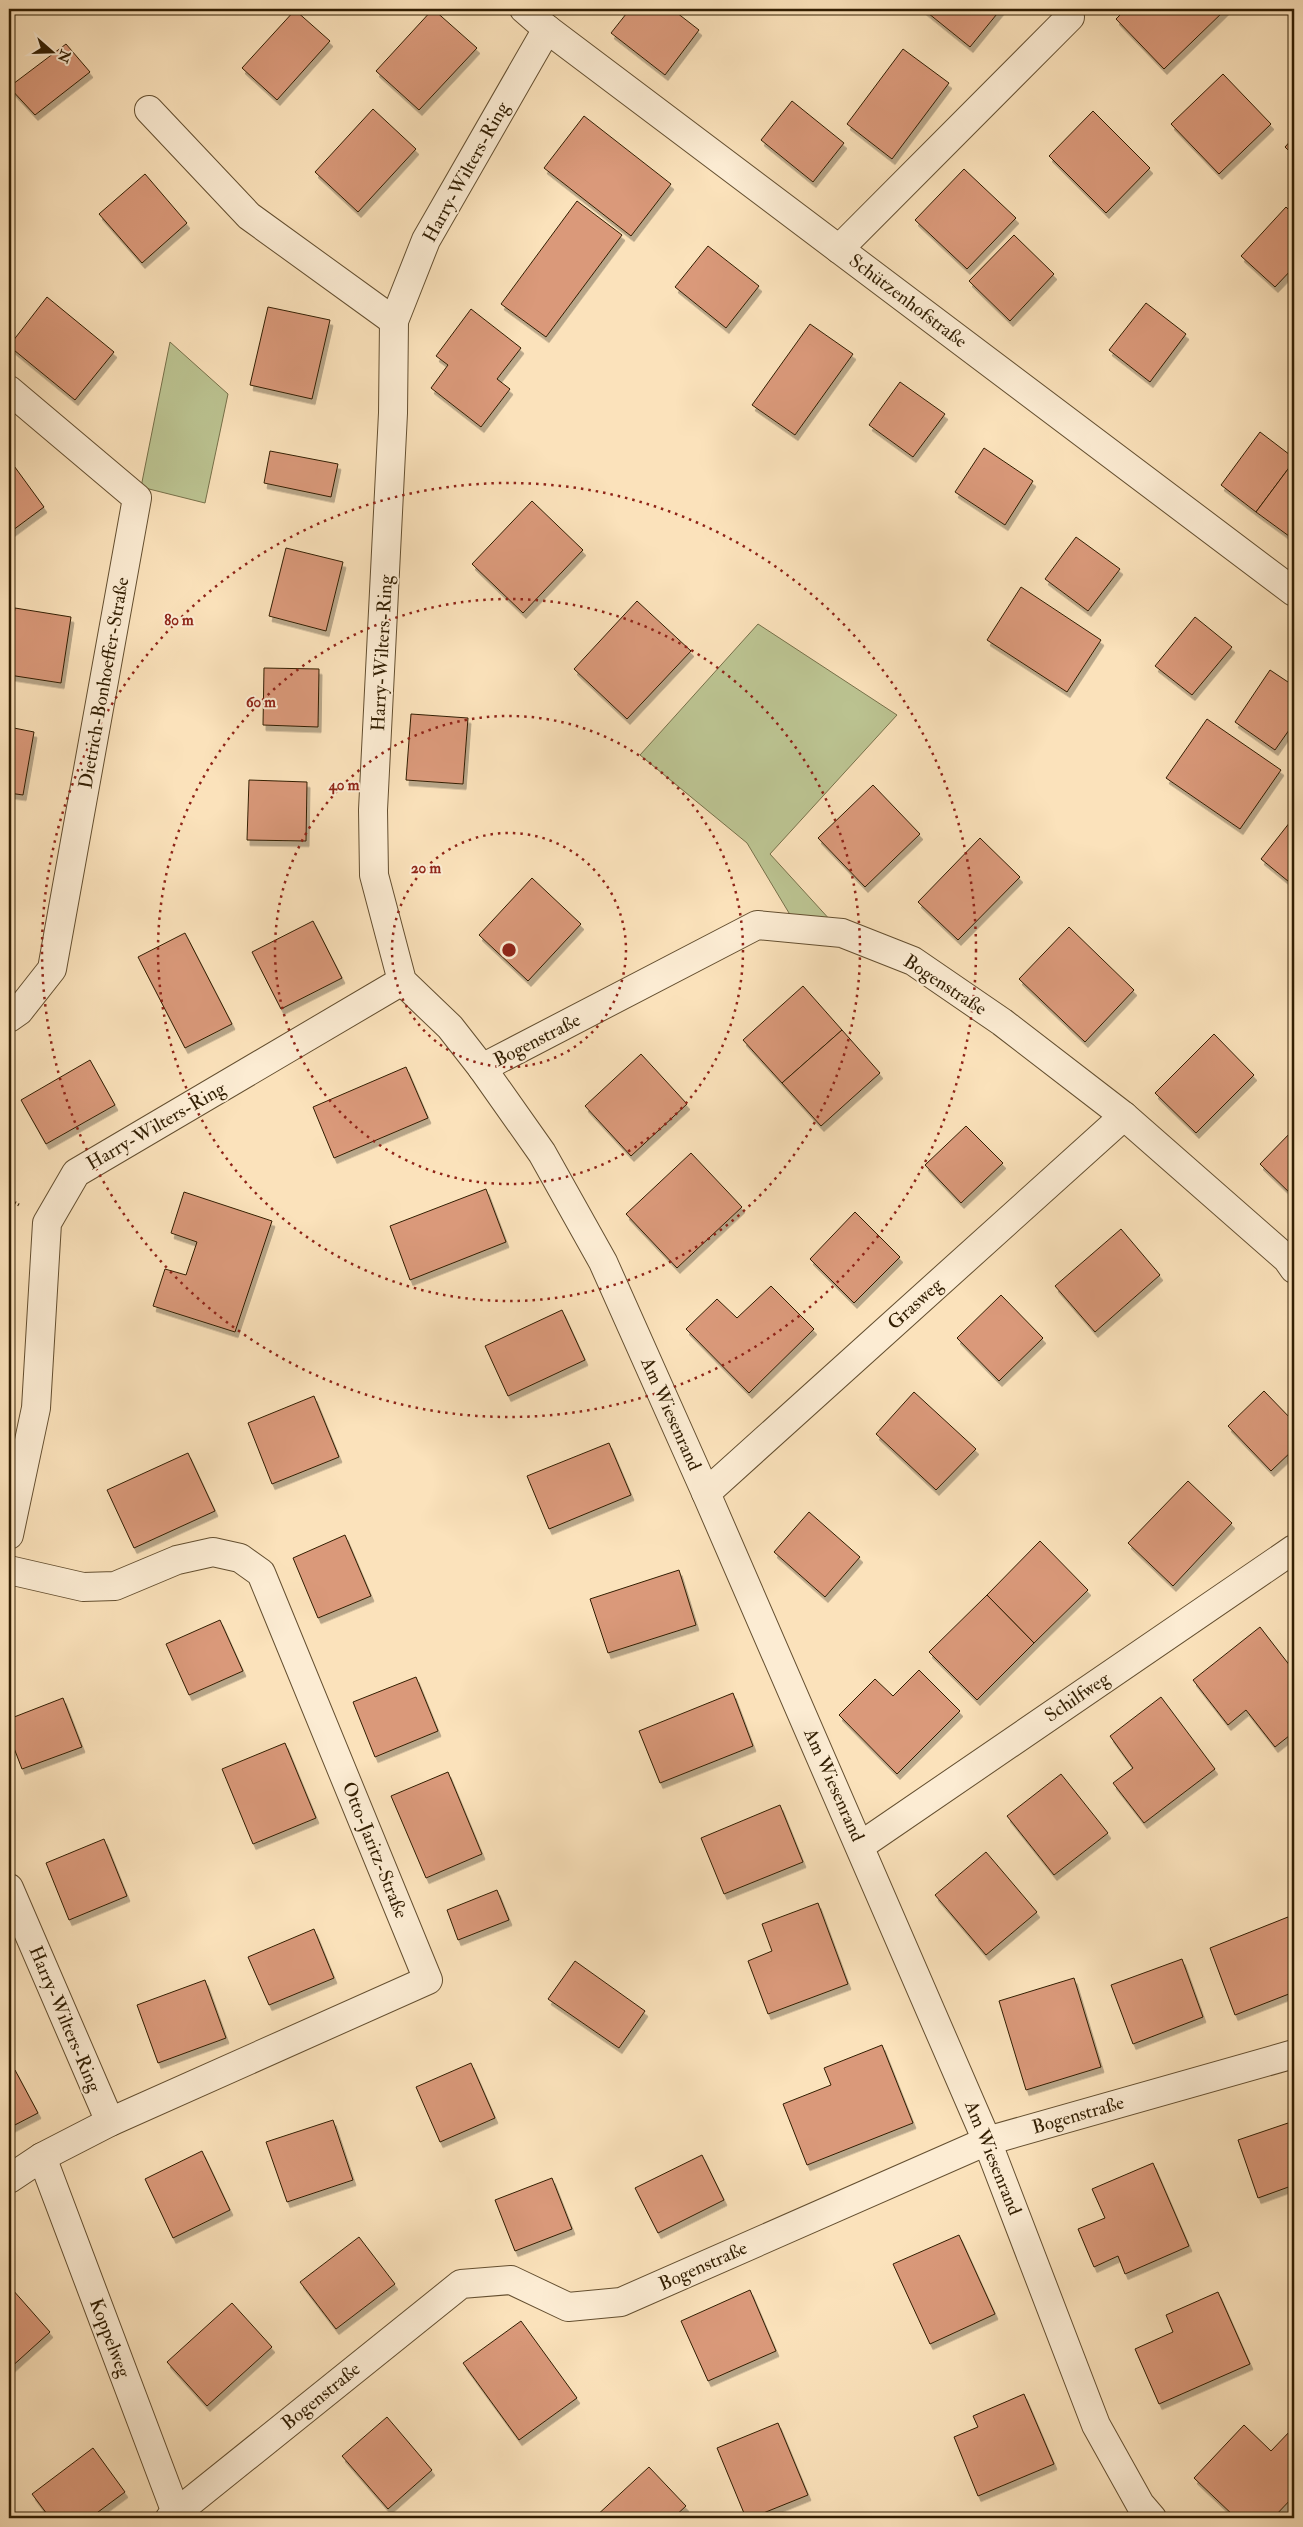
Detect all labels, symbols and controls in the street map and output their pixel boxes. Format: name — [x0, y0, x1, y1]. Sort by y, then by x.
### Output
north arrow — [28, 28, 78, 78]
text: N — [53, 47, 74, 66]
street label: Harry-Wilters-Ring — [418, 97, 515, 246]
street label: Schützenhofstraße — [844, 249, 972, 353]
street label: Harry-Wilters-Ring — [366, 574, 398, 732]
street label: Dietrich-Bonhoeffer-Straße — [74, 575, 134, 791]
text: 80 m — [164, 611, 194, 630]
text: 60 m — [246, 693, 276, 712]
text: 40 m — [328, 776, 360, 795]
text: 20 m — [411, 859, 441, 878]
centre of rings — [500, 941, 518, 959]
street label: Bogenstraße — [899, 949, 991, 1021]
street label: Bogenstraße — [489, 1008, 585, 1072]
street label: Harry-Wilters-Ring — [82, 1076, 230, 1176]
street label: Grasweg — [882, 1272, 948, 1335]
street label: Am Wiesenrand — [635, 1353, 707, 1475]
street label: Schilfweg — [1040, 1666, 1115, 1727]
street label: Am Wiesenrand — [798, 1724, 870, 1846]
street label: Otto-Jaritz-Straße — [337, 1778, 413, 1922]
street label: Harry-Wilters-Ring — [23, 1942, 107, 2096]
street label: Bogenstraße — [1029, 2090, 1127, 2140]
street label: Am Wiesenrand — [959, 2096, 1027, 2219]
street label: Bogenstraße — [655, 2236, 751, 2296]
street label: Koppelweg — [83, 2295, 136, 2382]
street label: Bogenstraße — [277, 2357, 365, 2435]

